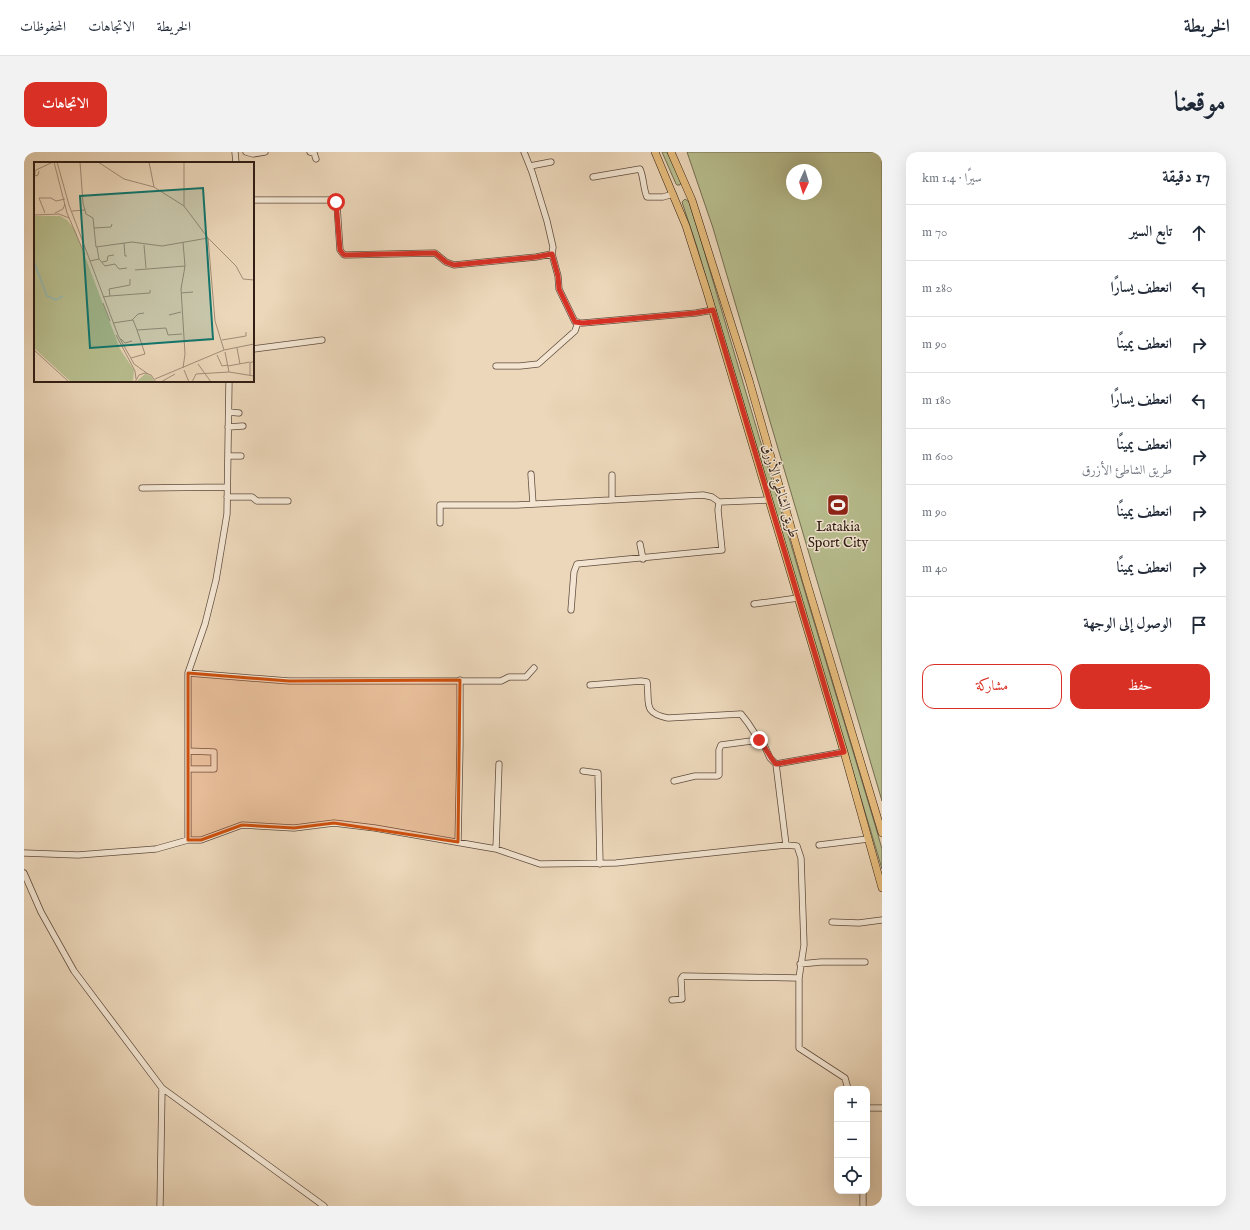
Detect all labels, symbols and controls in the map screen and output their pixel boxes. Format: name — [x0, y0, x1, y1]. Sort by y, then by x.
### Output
text: الخريطة — [1184, 15, 1230, 39]
text: المحفوظات — [20, 18, 66, 36]
text: الاتجاهات — [88, 18, 135, 36]
text: الخريطة — [157, 18, 191, 36]
button: الاتجاهات — [24, 82, 107, 127]
text: موقعنا — [1174, 86, 1226, 121]
inset map — [34, 162, 254, 382]
north arrow — [786, 164, 822, 200]
text: 17 دقيقة — [1162, 167, 1210, 188]
text: سيرًا · 1.4 km — [922, 170, 982, 187]
route start — [327, 193, 345, 211]
text: تابع السير — [1130, 222, 1172, 241]
icon: ahead — [1188, 222, 1210, 244]
text: 70 m — [922, 224, 947, 241]
text: انعطف يسارًا — [1110, 278, 1172, 297]
icon: left — [1188, 278, 1210, 300]
text: 280 m — [922, 280, 952, 297]
text: انعطف يمينًا — [1116, 334, 1172, 353]
icon: right — [1188, 334, 1210, 356]
text: 90 m — [922, 336, 947, 353]
text: انعطف يسارًا — [1110, 390, 1172, 409]
icon: left — [1188, 390, 1210, 412]
text: 180 m — [922, 392, 951, 409]
text: انعطف يمينًا — [1116, 435, 1172, 454]
street label: طريق الشاطئ الأزرق — [757, 441, 805, 540]
icon: right — [1188, 446, 1210, 468]
text: 600 m — [922, 448, 953, 465]
text: طريق الشاطئ الأزرق — [1082, 462, 1172, 479]
sports icon: Latakia Sport City — [825, 492, 851, 518]
text: انعطف يمينًا — [1116, 502, 1172, 521]
icon: right — [1188, 502, 1210, 524]
text: 90 m — [922, 504, 947, 521]
place label: Latakia Sport City — [808, 518, 868, 552]
text: انعطف يمينًا — [1116, 558, 1172, 577]
icon: right — [1188, 558, 1210, 580]
text: 40 m — [922, 560, 948, 577]
text: الوصول إلى الوجهة — [1083, 614, 1172, 633]
icon: arrive — [1188, 614, 1210, 636]
button: مشاركة — [922, 664, 1062, 709]
button: حفظ — [1070, 664, 1210, 709]
route end — [750, 731, 768, 749]
map controls — [834, 1086, 870, 1194]
button: + — [834, 1086, 870, 1122]
button: − — [834, 1122, 870, 1158]
button: locate — [834, 1158, 870, 1194]

